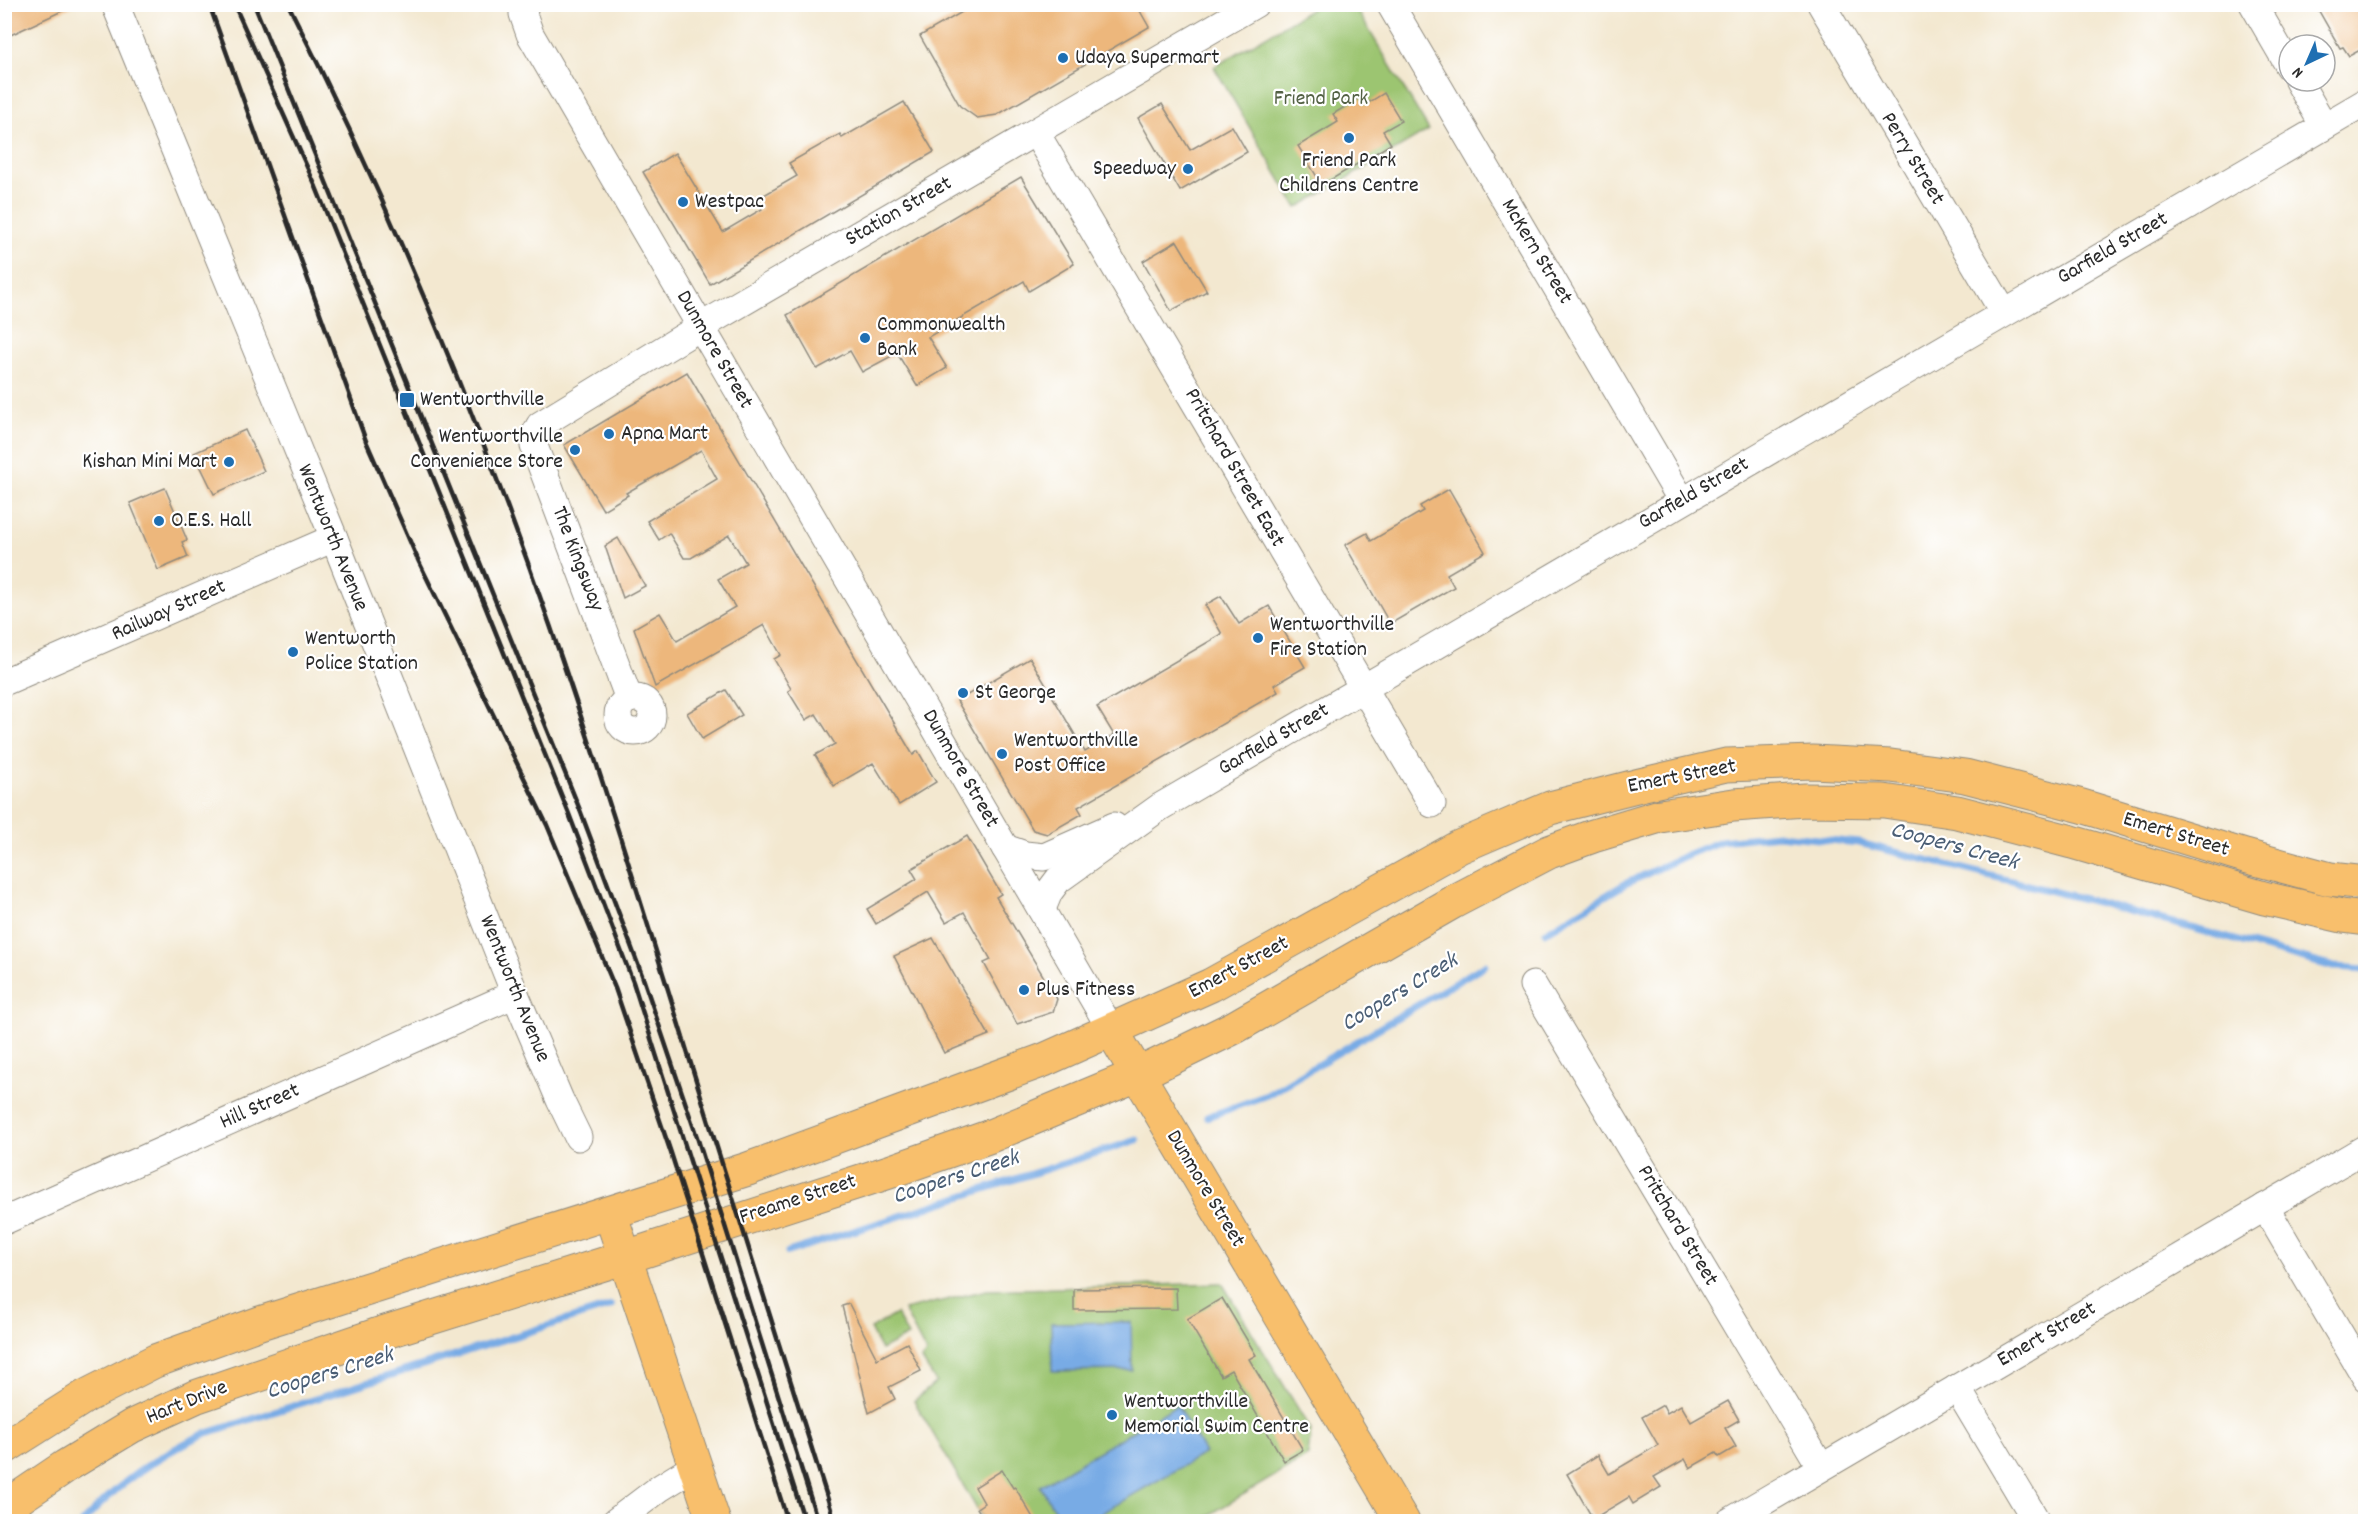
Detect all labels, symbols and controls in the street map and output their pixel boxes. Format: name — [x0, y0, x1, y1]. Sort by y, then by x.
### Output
north arrow — [2277, 33, 2337, 93]
place label: Udaya Supermart — [1075, 43, 1219, 74]
marker: Udaya Supermart — [1056, 51, 1070, 65]
text: N — [2287, 61, 2309, 83]
park label: Friend Park — [1274, 84, 1368, 115]
street label: Perry Street — [1872, 107, 1952, 211]
marker: Friend Park Childrens Centre — [1342, 131, 1356, 145]
place label: Friend Park Childrens Centre — [1279, 146, 1419, 202]
place label: Speedway — [1093, 154, 1177, 185]
marker: Speedway — [1181, 162, 1195, 176]
street label: Station Street — [840, 169, 958, 255]
place label: Westpac — [695, 187, 764, 218]
street label: McKern Street — [1492, 193, 1580, 311]
marker: Westpac — [676, 195, 690, 209]
street label: Garfield Street — [2052, 205, 2174, 293]
street label: Dunmore Street — [668, 285, 760, 415]
place label: Commonwealth Bank — [877, 310, 1005, 366]
marker: Commonwealth Bank — [858, 331, 872, 345]
street label: Pritchard Street East — [1176, 383, 1292, 553]
place label: Wentworthville — [420, 385, 544, 416]
marker: Wentworthville — [398, 391, 416, 409]
place label: Apna Mart — [621, 419, 708, 450]
place label: Wentworthville Convenience Store — [410, 422, 563, 478]
marker: Apna Mart — [602, 427, 616, 441]
marker: Wentworthville Convenience Store — [568, 443, 582, 457]
place label: Kishan Mini Mart — [82, 447, 217, 478]
street label: Garfield Street — [1633, 450, 1755, 538]
marker: Kishan Mini Mart — [222, 455, 236, 469]
street label: Wentworth Avenue — [288, 460, 376, 616]
street label: The Kingsway — [543, 502, 612, 617]
place label: O.E.S. Hall — [171, 506, 251, 537]
marker: O.E.S. Hall — [152, 514, 166, 528]
street label: Railway Street — [107, 572, 231, 650]
place label: Wentworthville Fire Station — [1270, 610, 1394, 666]
place label: Wentworth Police Station — [305, 624, 418, 680]
marker: Wentworthville Fire Station — [1251, 631, 1265, 645]
marker: Wentworth Police Station — [286, 645, 300, 659]
place label: St George — [975, 678, 1056, 709]
marker: St George — [956, 686, 970, 700]
street label: Garfield Street — [1213, 696, 1335, 784]
street label: Dunmore Street — [914, 704, 1006, 834]
place label: Wentworthville Post Office — [1014, 726, 1138, 782]
marker: Wentworthville Post Office — [995, 747, 1009, 761]
street label: Emert Street — [1625, 751, 1739, 803]
street label: Emert Street — [2119, 804, 2233, 866]
water label: Coopers Creek — [1886, 814, 2024, 881]
street label: Wentworth Avenue — [470, 911, 558, 1067]
street label: Emert Street — [1183, 929, 1295, 1007]
water label: Coopers Creek — [1335, 944, 1467, 1041]
place label: Plus Fitness — [1036, 975, 1135, 1006]
marker: Plus Fitness — [1017, 983, 1031, 997]
street label: Hill Street — [215, 1076, 305, 1138]
street label: Dunmore Street — [1158, 1124, 1252, 1254]
water label: Coopers Creek — [888, 1141, 1026, 1214]
street label: Pritchard Street — [1629, 1160, 1725, 1292]
street label: Freame Street — [736, 1167, 860, 1233]
street label: Emert Street — [1992, 1294, 2102, 1376]
water label: Coopers Creek — [262, 1338, 400, 1409]
street label: Hart Drive — [142, 1373, 232, 1433]
place label: Wentworthville Memorial Swim Centre — [1124, 1387, 1309, 1443]
marker: Wentworthville Memorial Swim Centre — [1105, 1408, 1119, 1422]

